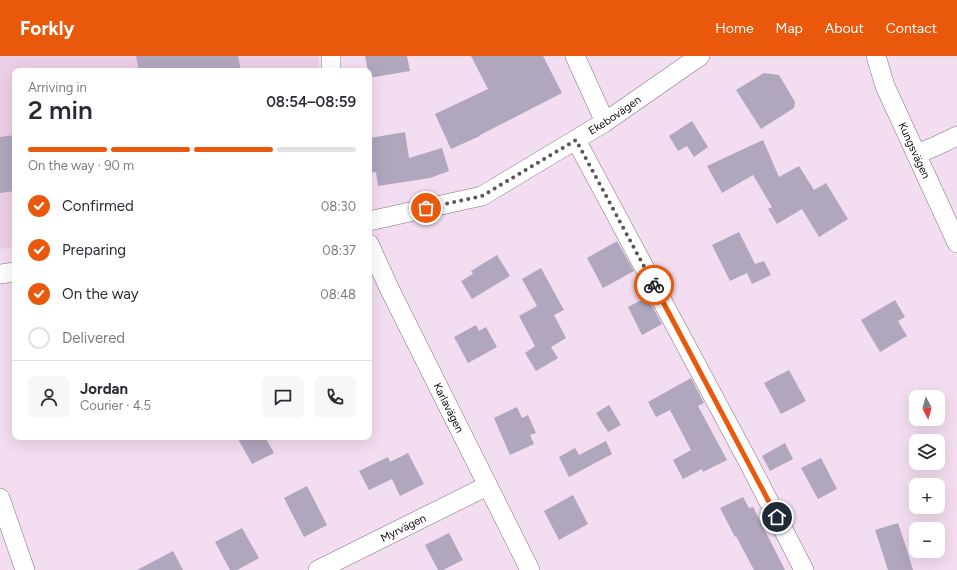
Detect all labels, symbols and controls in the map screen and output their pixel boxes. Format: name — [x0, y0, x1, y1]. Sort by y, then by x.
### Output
text: Forkly — [20, 17, 74, 40]
text: Home — [715, 20, 754, 37]
text: Map — [776, 20, 803, 37]
text: About — [825, 20, 864, 37]
text: Contact — [886, 20, 937, 37]
text: Arriving in — [28, 80, 87, 95]
text: 08:54–08:59 — [266, 93, 356, 111]
street label: Ekebovägen — [586, 93, 643, 137]
text: 2 min — [28, 94, 93, 126]
street label: Kungsvägen — [896, 120, 933, 180]
text: On the way · 90 m — [28, 158, 134, 173]
pin — [409, 191, 443, 225]
icon: check — [28, 195, 50, 217]
text: Confirmed — [62, 197, 134, 215]
icon: bag — [415, 197, 437, 219]
text: 08:30 — [321, 199, 356, 214]
icon: check — [28, 239, 50, 261]
text: Preparing — [62, 241, 126, 259]
text: 08:37 — [322, 243, 356, 258]
courier — [634, 265, 674, 305]
icon: bike — [643, 274, 665, 296]
icon: check — [28, 283, 50, 305]
text: On the way — [62, 285, 139, 303]
text: 08:48 — [320, 287, 356, 302]
text: Delivered — [62, 329, 125, 347]
button: person — [28, 376, 70, 418]
button: chat — [262, 376, 304, 418]
button: phone — [314, 376, 356, 418]
text: Jordan — [80, 380, 128, 398]
street label: Karlavägen — [431, 381, 467, 435]
north arrow — [909, 390, 945, 426]
map controls — [909, 390, 945, 558]
text: Courier · 4.5 — [80, 398, 151, 413]
button: layers — [909, 434, 945, 470]
button: + — [909, 478, 945, 514]
pin — [760, 500, 794, 534]
icon: home — [766, 506, 788, 528]
street label: Myrvägen — [378, 511, 428, 544]
button: − — [909, 522, 945, 558]

